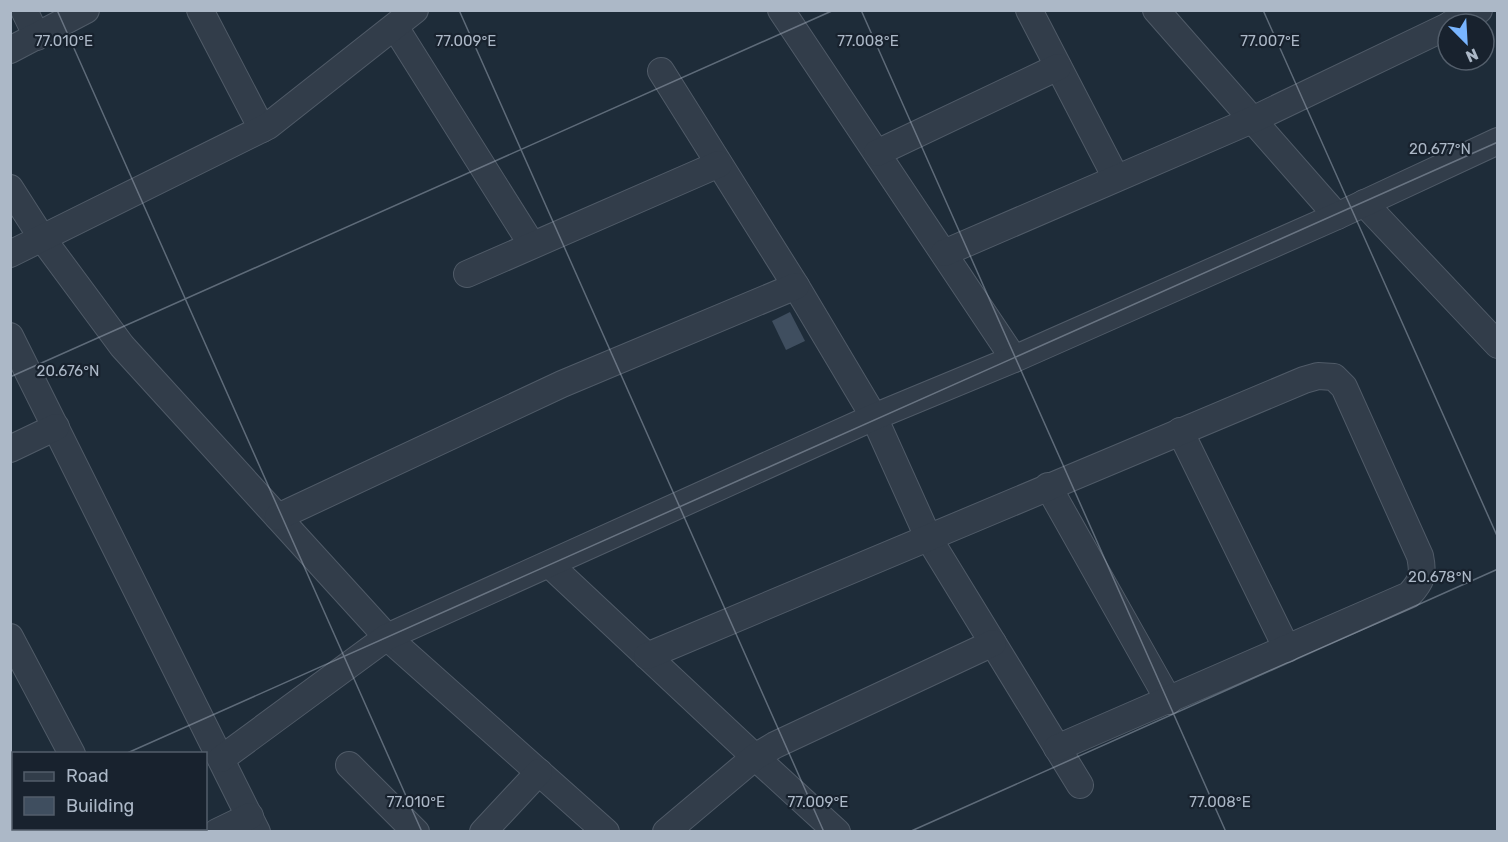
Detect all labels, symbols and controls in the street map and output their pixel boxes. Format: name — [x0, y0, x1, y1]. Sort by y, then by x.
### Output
north arrow — [1436, 12, 1496, 72]
text: 77.010°E — [35, 32, 93, 50]
text: 77.009°E — [436, 32, 496, 50]
text: 77.008°E — [837, 32, 899, 50]
text: 77.007°E — [1240, 32, 1300, 50]
text: N — [1463, 44, 1481, 66]
text: 20.677°N — [1409, 140, 1471, 158]
text: 20.676°N — [37, 362, 99, 380]
text: 20.678°N — [1408, 568, 1472, 586]
legend — [12, 752, 207, 830]
text: Road — [66, 765, 109, 787]
text: 77.010°E — [387, 793, 445, 811]
text: 77.009°E — [788, 793, 848, 811]
text: 77.008°E — [1189, 793, 1251, 811]
text: Building — [66, 795, 134, 817]

